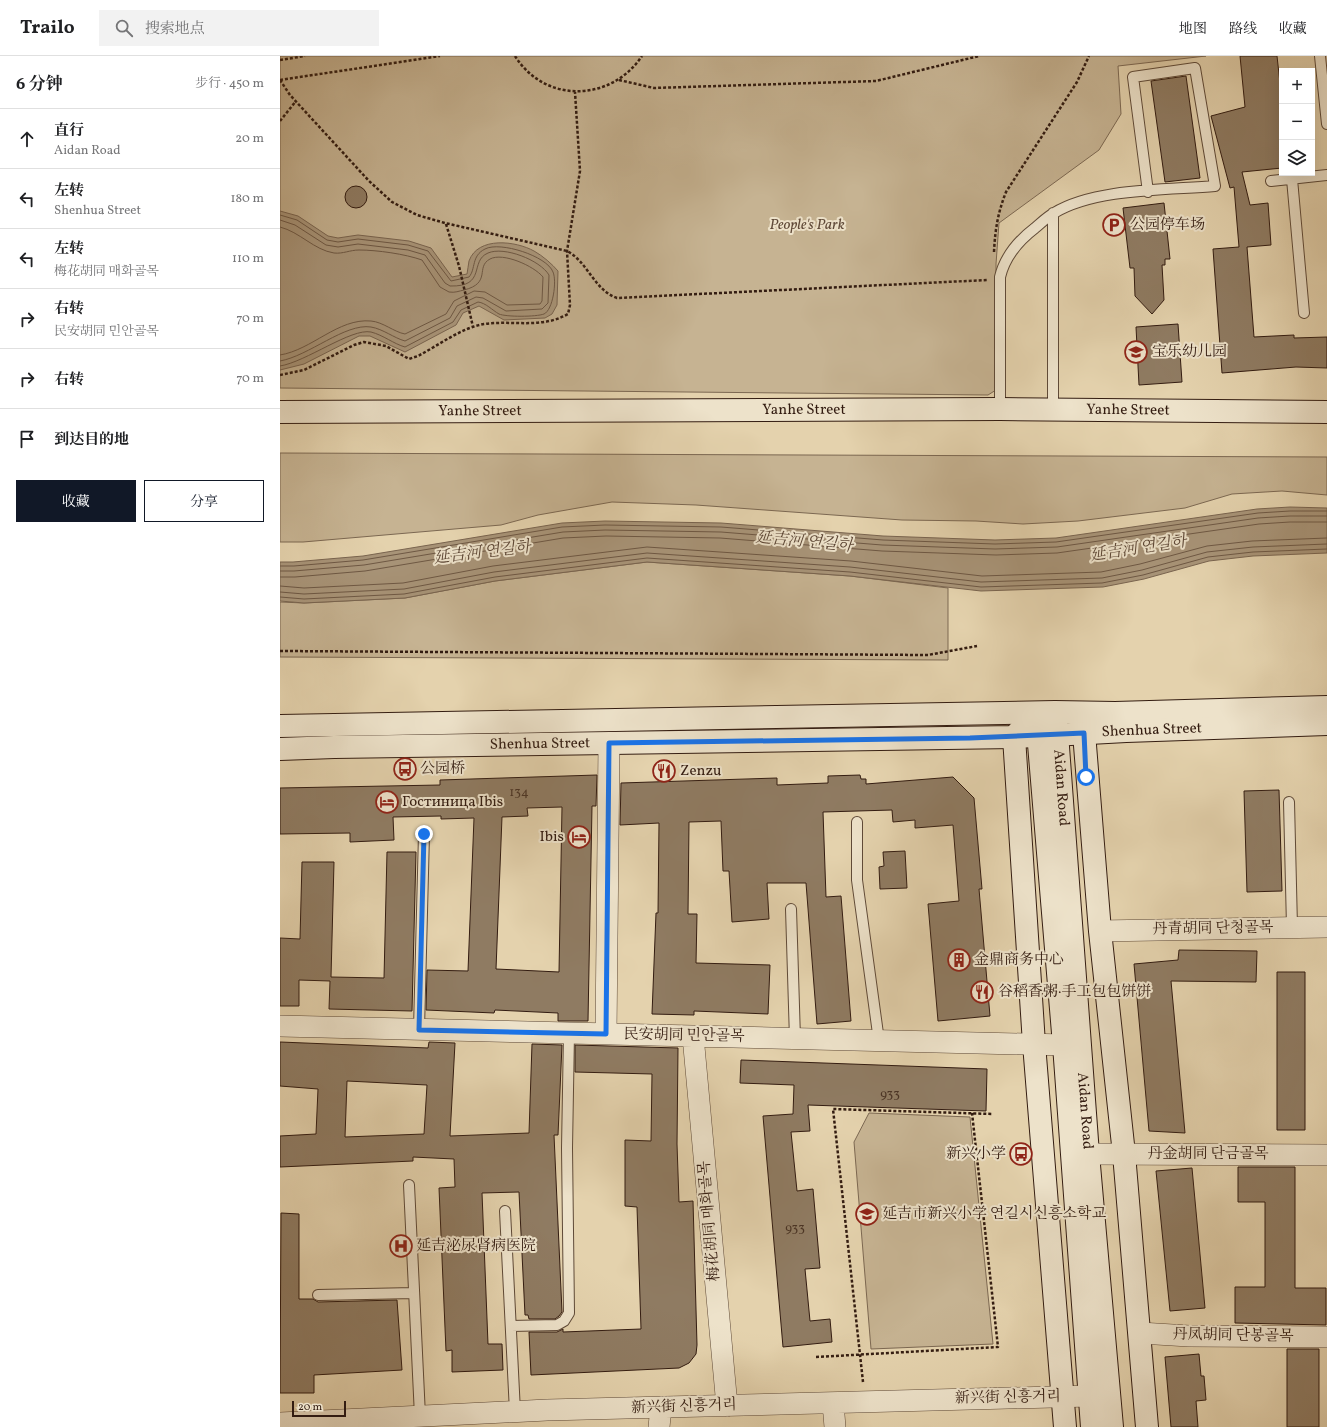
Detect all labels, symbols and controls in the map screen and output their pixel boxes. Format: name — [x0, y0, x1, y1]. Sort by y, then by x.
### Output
search box — [99, 10, 379, 46]
text: Trailo — [20, 15, 75, 41]
icon: search — [113, 17, 135, 39]
text: 搜索地点 — [145, 19, 205, 40]
text: 地图 — [1179, 20, 1207, 39]
text: 路线 — [1229, 20, 1257, 39]
text: 收藏 — [1279, 20, 1307, 39]
map controls — [1279, 68, 1315, 176]
button: + — [1279, 68, 1315, 104]
text: 6 分钟 — [16, 73, 63, 96]
text: 步行 · 450 m — [195, 75, 264, 93]
button: − — [1279, 104, 1315, 140]
text: 直行 — [54, 121, 84, 142]
icon: ahead — [16, 128, 38, 150]
text: 20 m — [235, 130, 264, 148]
button: layers — [1279, 140, 1315, 176]
text: Aidan Road — [54, 142, 121, 160]
text: 左转 — [54, 181, 84, 202]
icon: left — [16, 188, 38, 210]
text: 180 m — [230, 190, 264, 208]
text: Shenhua Street — [54, 202, 141, 220]
parking icon: 公园停车场 — [1101, 212, 1127, 238]
park label: People's Park — [769, 215, 845, 236]
place label: 公园停车场 — [1130, 215, 1205, 236]
text: 左转 — [54, 239, 84, 260]
icon: left — [16, 248, 38, 270]
text: 110 m — [232, 250, 264, 268]
text: 梅花胡同 매화골목 — [54, 263, 159, 281]
text: 右转 — [54, 299, 84, 320]
icon: right — [16, 308, 38, 330]
text: 70 m — [236, 310, 264, 328]
text: 民安胡同 민안골목 — [54, 323, 159, 341]
school or university icon: 宝乐幼儿园 — [1123, 339, 1149, 365]
place label: 宝乐幼儿园 — [1152, 342, 1227, 363]
icon: right — [16, 368, 38, 390]
text: 右转 — [54, 370, 84, 391]
text: 70 m — [236, 370, 264, 388]
street label: Yanhe Street — [762, 399, 846, 420]
street label: Yanhe Street — [1086, 399, 1170, 421]
street label: Yanhe Street — [438, 400, 522, 422]
icon: arrive — [16, 428, 38, 450]
text: 到达目的地 — [54, 430, 129, 451]
button: 收藏 — [16, 480, 136, 522]
button: 分享 — [144, 480, 264, 522]
water label: 延吉河 연길하 — [755, 527, 856, 557]
water label: 延吉河 연길하 — [1088, 530, 1190, 567]
water label: 延吉河 연길하 — [432, 536, 534, 570]
street label: Shenhua Street — [1101, 718, 1202, 743]
street label: Shenhua Street — [489, 733, 590, 755]
street label: Aidan Road — [1048, 749, 1074, 827]
bus stop icon: 公园桥 — [392, 756, 418, 782]
restaurant icon: Zenzu — [651, 758, 677, 784]
place label: 公园桥 — [420, 759, 465, 780]
place label: Zenzu — [680, 761, 722, 782]
route start — [1077, 768, 1095, 786]
house number: 134 — [509, 784, 529, 802]
hotel icon: Гостиница Ibis — [374, 789, 400, 815]
place label: Гостиница Ibis — [402, 792, 503, 813]
hotel icon: Ibis — [566, 824, 592, 850]
route end — [415, 825, 433, 843]
place label: Ibis — [540, 827, 564, 848]
street label: 丹青胡同 단청골목 — [1152, 917, 1274, 941]
building icon: 金鼎商务中心 — [946, 947, 972, 973]
place label: 金鼎商务中心 — [974, 950, 1064, 971]
restaurant icon: 谷稻香粥·手工包包饼饼 — [969, 979, 995, 1005]
place label: 谷稻香粥·手工包包饼饼 — [998, 982, 1152, 1003]
street label: 民安胡同 민안골목 — [623, 1024, 745, 1048]
street label: Aidan Road — [1072, 1072, 1098, 1150]
house number: 933 — [880, 1086, 900, 1104]
bus stop icon: 新兴小学 — [1008, 1141, 1034, 1167]
place label: 新兴小学 — [946, 1144, 1006, 1165]
street label: 丹金胡同 단금골목 — [1148, 1144, 1269, 1165]
street label: 梅花胡同 매화골목 — [694, 1159, 726, 1282]
school or university icon: 延吉市新兴小学 연길시신흥소학교 — [854, 1201, 880, 1227]
place label: 延吉市新兴小学 연길시신흥소학교 — [882, 1204, 1106, 1225]
house number: 933 — [785, 1220, 805, 1238]
hospital icon: 延吉泌尿肾病医院 — [388, 1233, 414, 1259]
place label: 延吉泌尿肾病医院 — [416, 1236, 536, 1257]
street label: 丹凤胡同 단봉골목 — [1172, 1324, 1294, 1348]
street label: 新兴街 신흥거리 — [955, 1387, 1061, 1409]
street label: 新兴街 신흥거리 — [631, 1395, 737, 1419]
scale bar — [292, 1399, 346, 1418]
text: 20 m — [298, 1400, 322, 1415]

